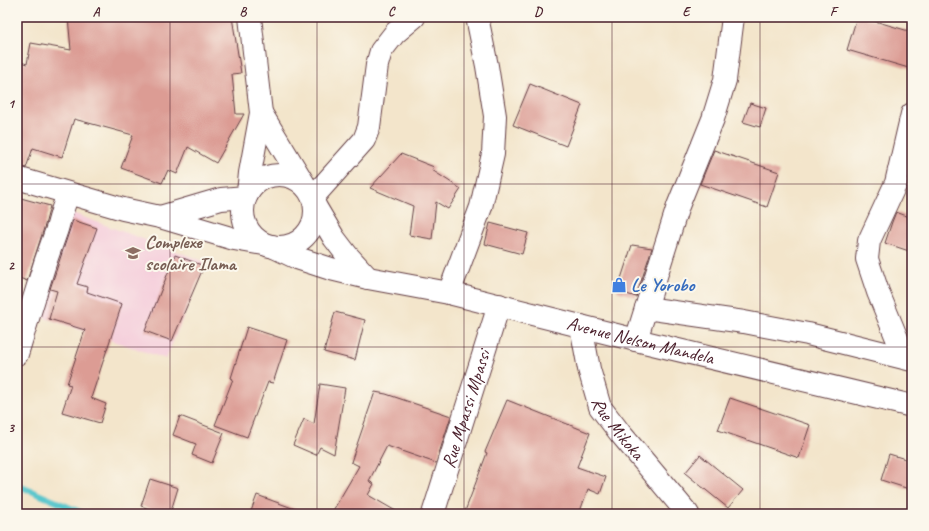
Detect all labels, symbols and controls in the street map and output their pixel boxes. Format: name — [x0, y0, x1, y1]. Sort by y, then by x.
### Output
text: A — [93, 4, 101, 20]
text: B — [240, 4, 248, 20]
text: C — [388, 4, 396, 20]
text: D — [534, 4, 543, 20]
text: E — [683, 4, 692, 20]
text: F — [830, 4, 839, 20]
text: 1 — [8, 96, 16, 112]
place label: Complexe scolaire Ilama — [145, 230, 238, 276]
school or university icon: Complexe scolaire Ilama — [124, 244, 142, 262]
text: 2 — [8, 258, 15, 274]
place label: Le Yorobo — [631, 273, 696, 297]
shop icon: Le Yorobo — [610, 276, 628, 294]
street label: Avenue Nelson Mandela — [564, 311, 717, 370]
street label: Rue Mpassi Mpassi — [436, 345, 497, 471]
street label: Rue Mikoka — [586, 395, 650, 466]
text: 3 — [8, 420, 15, 436]

